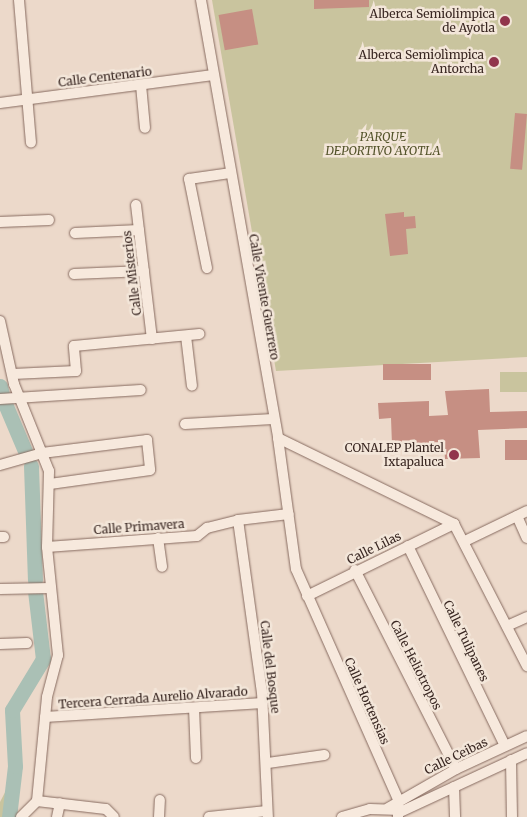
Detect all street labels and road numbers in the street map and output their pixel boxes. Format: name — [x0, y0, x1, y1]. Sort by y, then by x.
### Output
street label: Calle Centenario — [57, 64, 153, 90]
street label: Calle Misterios — [120, 230, 144, 316]
street label: Calle Vicente Guerrero — [246, 233, 282, 361]
street label: Calle Primavera — [93, 517, 185, 537]
street label: Calle Lilas — [345, 529, 403, 567]
street label: Calle Tulipanes — [440, 598, 492, 684]
street label: Calle Heliotropos — [387, 618, 445, 712]
street label: Calle del Bosque — [257, 620, 283, 714]
street label: Calle Hortensias — [341, 655, 393, 747]
street label: Tercera Cerrada Aurelio Alvarado — [58, 684, 248, 712]
street label: Calle Ceibas — [422, 735, 490, 777]

